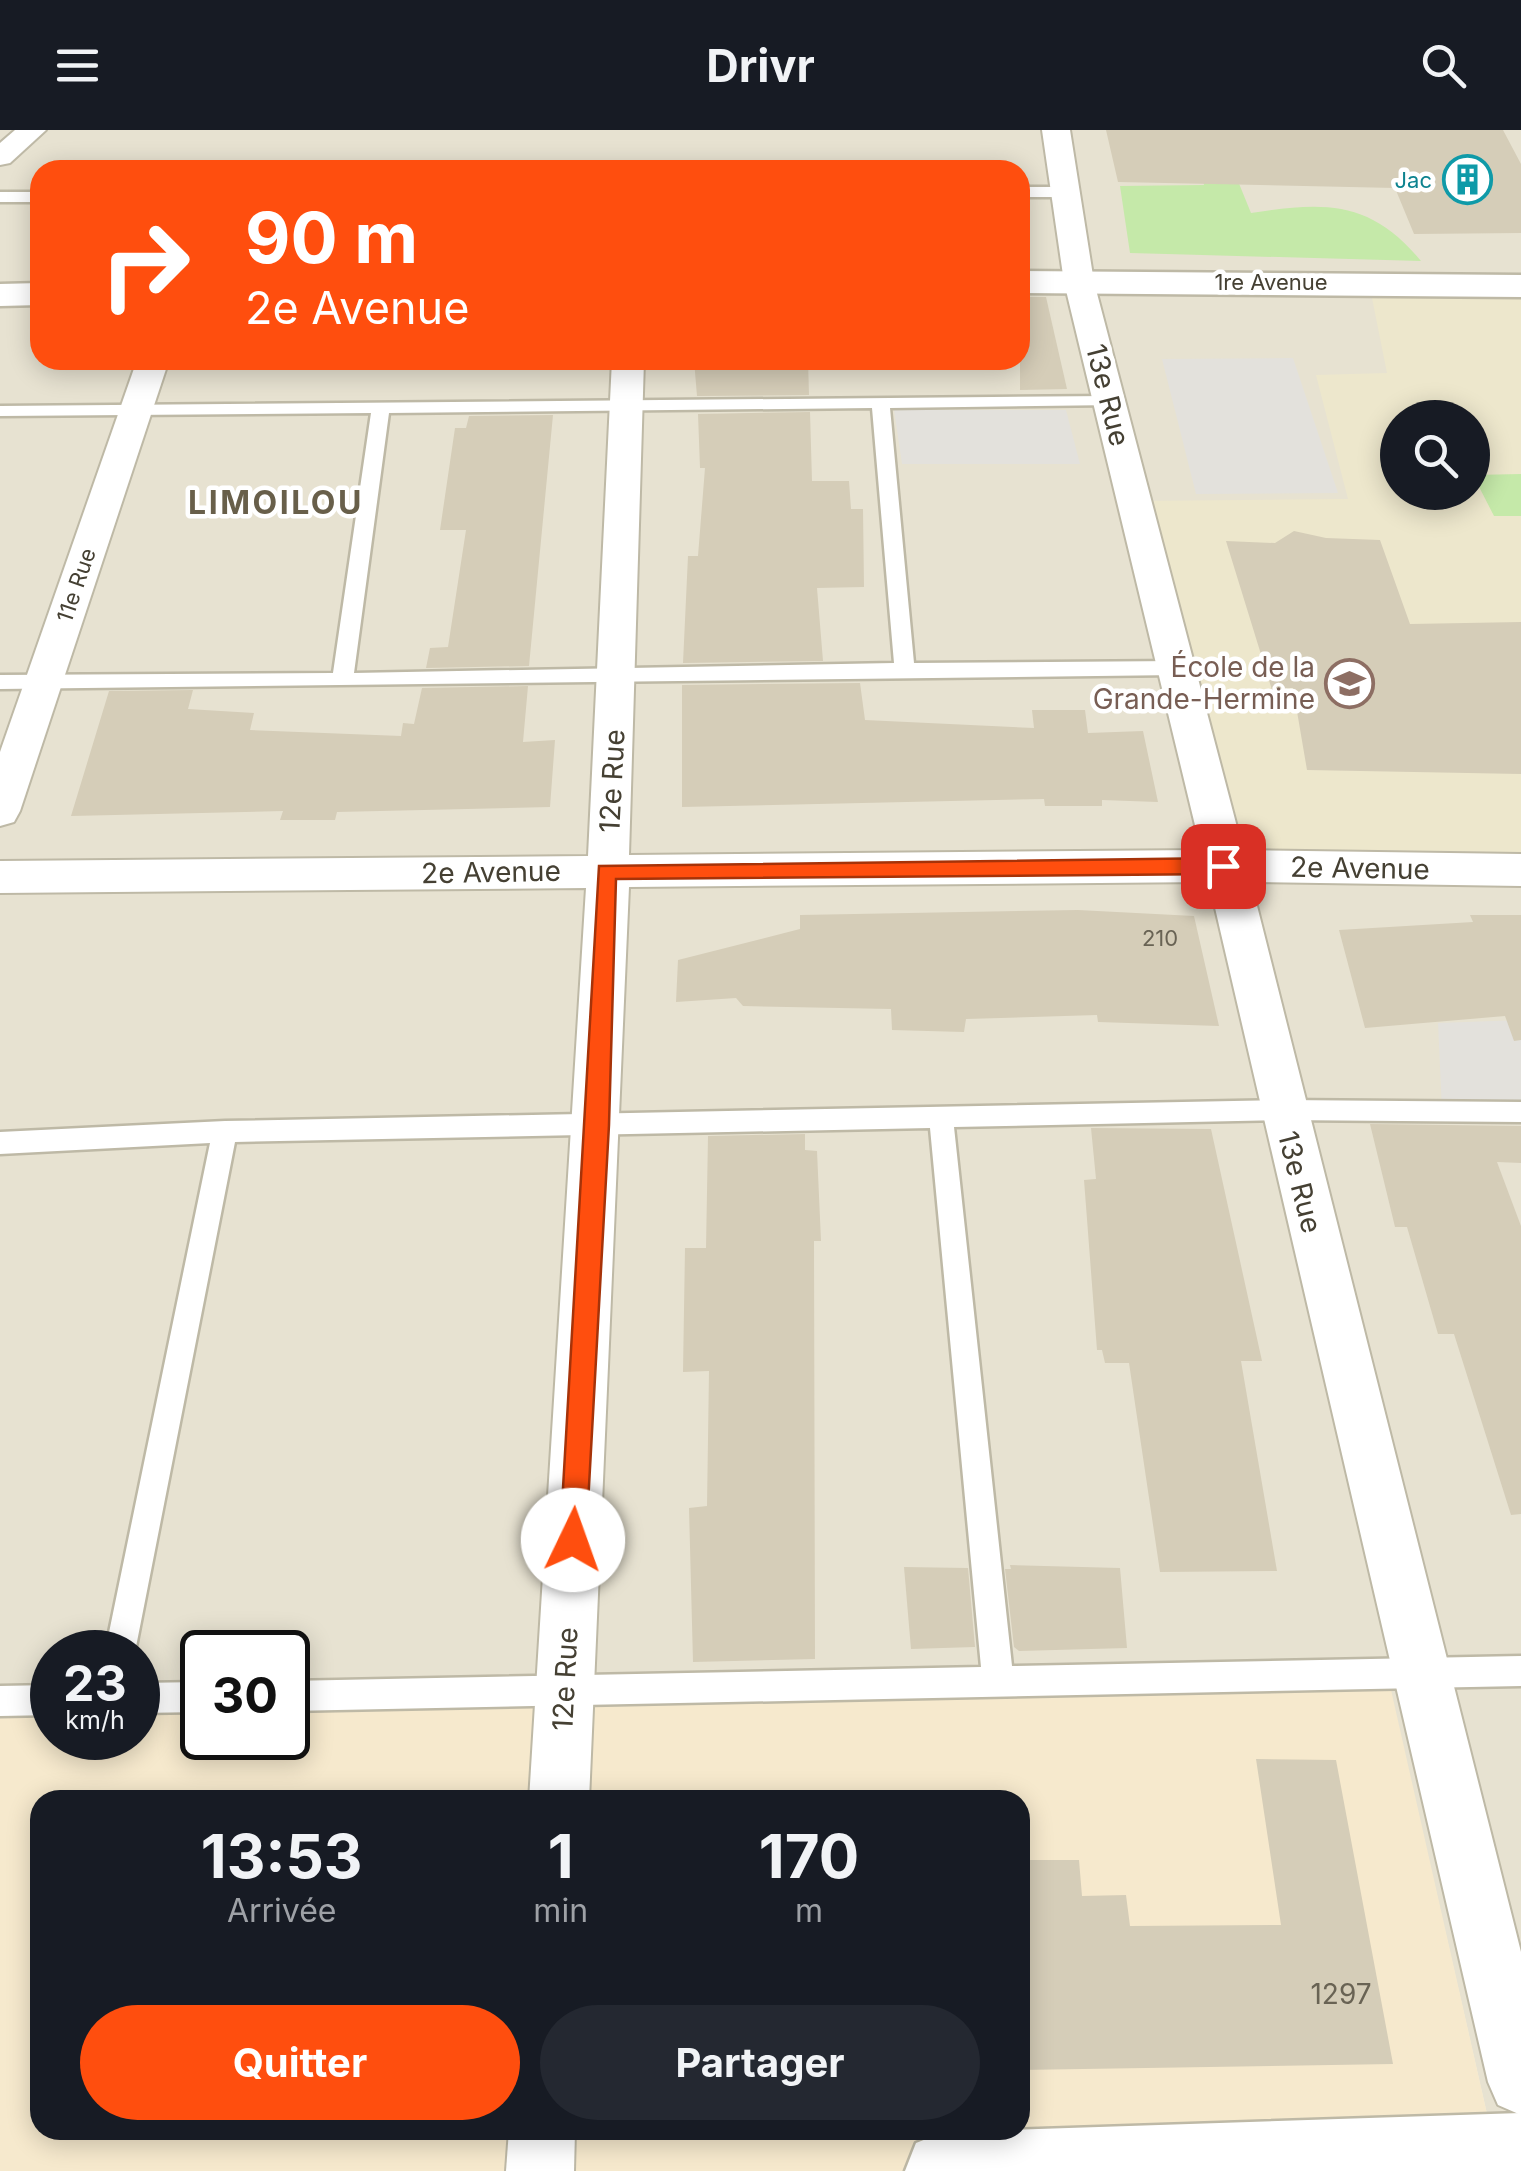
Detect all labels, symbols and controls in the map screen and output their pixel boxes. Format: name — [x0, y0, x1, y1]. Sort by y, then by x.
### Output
icon: menu — [50, 38, 105, 93]
text: Drivr — [706, 38, 815, 93]
icon: search — [1416, 38, 1471, 93]
building icon: Jac — [1441, 154, 1493, 206]
place label: Jac — [1395, 167, 1432, 193]
text: 90 m — [245, 195, 418, 280]
icon: right — [80, 200, 210, 330]
street label: 1re Avenue — [1214, 269, 1328, 295]
text: 2e Avenue — [245, 280, 469, 335]
street label: 13e Rue — [1079, 341, 1137, 449]
map controls — [1380, 400, 1490, 510]
button: search — [1380, 400, 1490, 510]
district label: LIMOILOU — [188, 483, 364, 522]
street label: 11e Rue — [51, 544, 101, 626]
place label: École de la Grande-Hermine — [1093, 649, 1315, 716]
school or university icon: École de la Grande-Hermine — [1324, 657, 1376, 709]
street label: 12e Rue — [592, 728, 632, 834]
pin — [1181, 824, 1266, 909]
icon: arrive — [1196, 839, 1251, 894]
street label: 2e Avenue — [1290, 850, 1430, 886]
street label: 2e Avenue — [421, 854, 561, 890]
house number: 210 — [1142, 925, 1178, 951]
street label: 13e Rue — [1271, 1128, 1329, 1236]
position arrow — [521, 1488, 625, 1592]
street label: 12e Rue — [545, 1626, 585, 1732]
speed limit sign: 30 — [180, 1630, 310, 1760]
text: 23 — [63, 1653, 127, 1713]
text: km/h — [65, 1705, 125, 1735]
text: 13:53 — [201, 1820, 363, 1892]
text: 1 — [548, 1820, 574, 1892]
text: 170 — [759, 1820, 859, 1892]
text: Arrivée — [227, 1891, 336, 1930]
text: min — [533, 1891, 588, 1930]
text: m — [795, 1891, 823, 1930]
house number: 1297 — [1310, 1977, 1372, 2011]
button: Quitter — [80, 2005, 520, 2120]
button: Partager — [540, 2005, 980, 2120]

